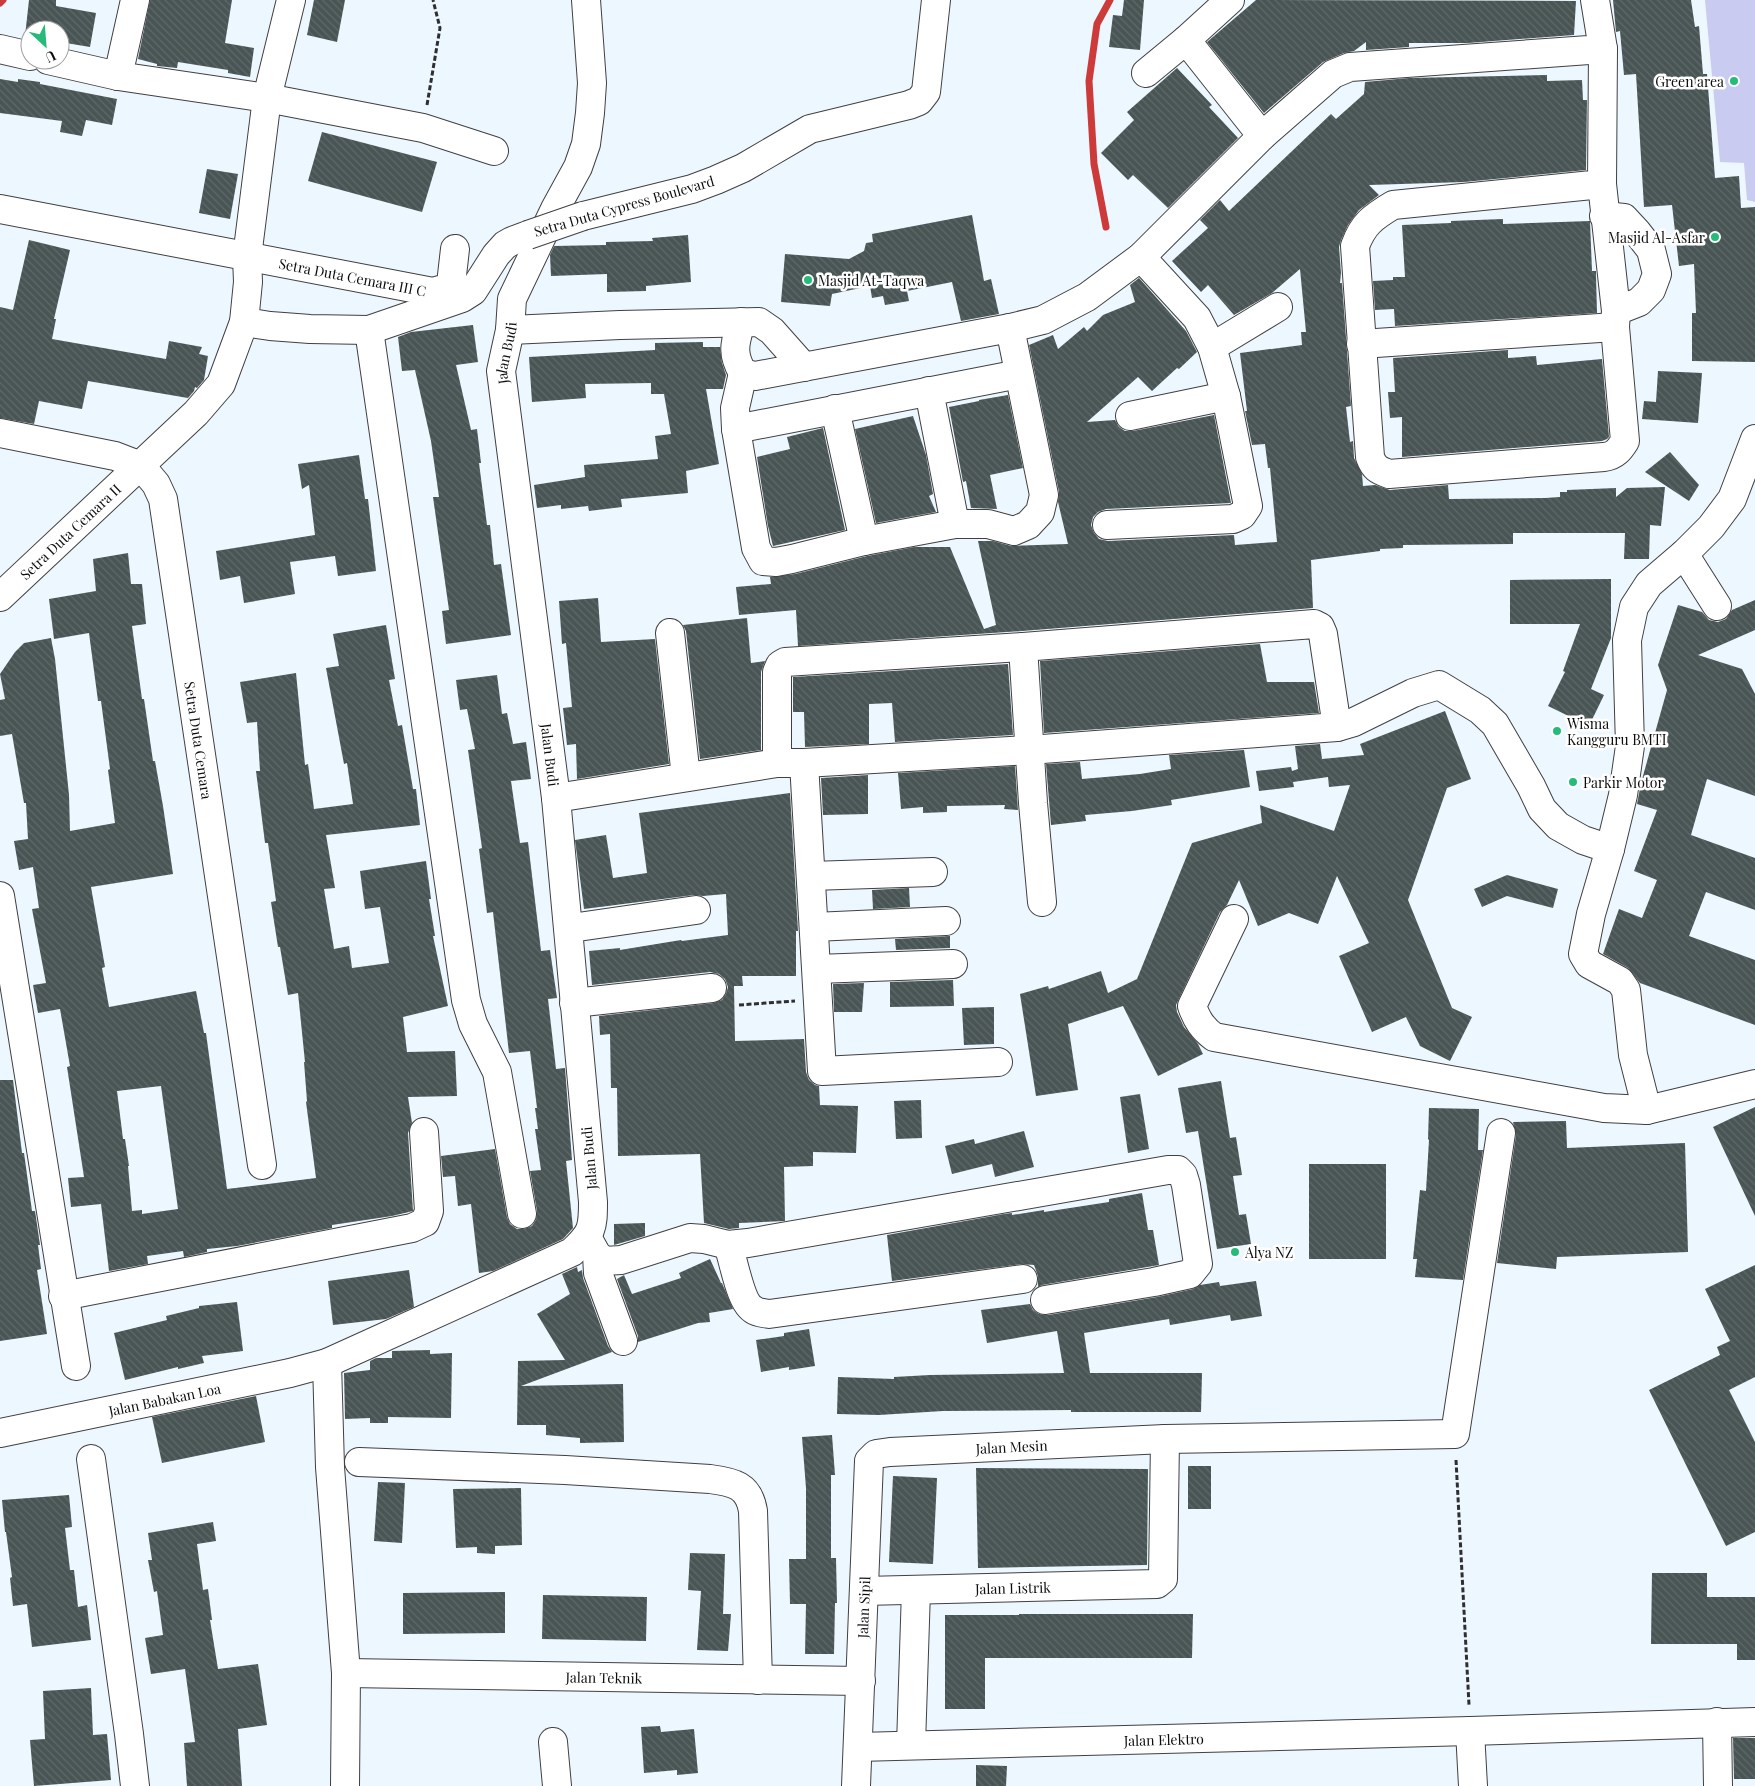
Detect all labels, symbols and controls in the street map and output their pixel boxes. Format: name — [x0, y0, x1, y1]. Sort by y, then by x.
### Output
north arrow — [20, 20, 70, 70]
text: U — [42, 46, 59, 68]
place label: Green area — [1655, 72, 1724, 91]
marker: Green area — [1728, 75, 1740, 87]
street label: Setra Duta Cypress Boulevard — [532, 171, 716, 241]
place label: Masjid Al-Asfar — [1608, 228, 1706, 247]
marker: Masjid Al-Asfar — [1709, 231, 1721, 243]
street label: Setra Duta Cemara III C — [277, 253, 428, 300]
place label: Masjid At-Taqwa — [818, 271, 924, 290]
marker: Masjid At-Taqwa — [802, 274, 814, 286]
street label: Jalan Budi — [491, 321, 520, 386]
street label: Setra Duta Cemara II — [15, 479, 125, 583]
street label: Setra Duta Cemara — [181, 680, 217, 801]
place label: Wisma Kangguru BMTI — [1566, 714, 1667, 749]
street label: Jalan Budi — [537, 722, 563, 787]
marker: Wisma Kangguru BMTI — [1551, 725, 1563, 737]
place label: Parkir Motor — [1583, 773, 1664, 792]
marker: Parkir Motor — [1567, 776, 1579, 788]
street label: Jalan Budi — [577, 1126, 601, 1191]
place label: Alya NZ — [1244, 1243, 1293, 1262]
marker: Alya NZ — [1229, 1246, 1241, 1258]
street label: Jalan Babakan Loa — [106, 1378, 222, 1420]
street label: Jalan Mesin — [974, 1435, 1049, 1457]
street label: Jalan Sipil — [852, 1576, 874, 1640]
street label: Jalan Listrik — [974, 1577, 1051, 1598]
street label: Jalan Teknik — [564, 1667, 643, 1687]
street label: Jalan Elektro — [1123, 1728, 1204, 1750]

